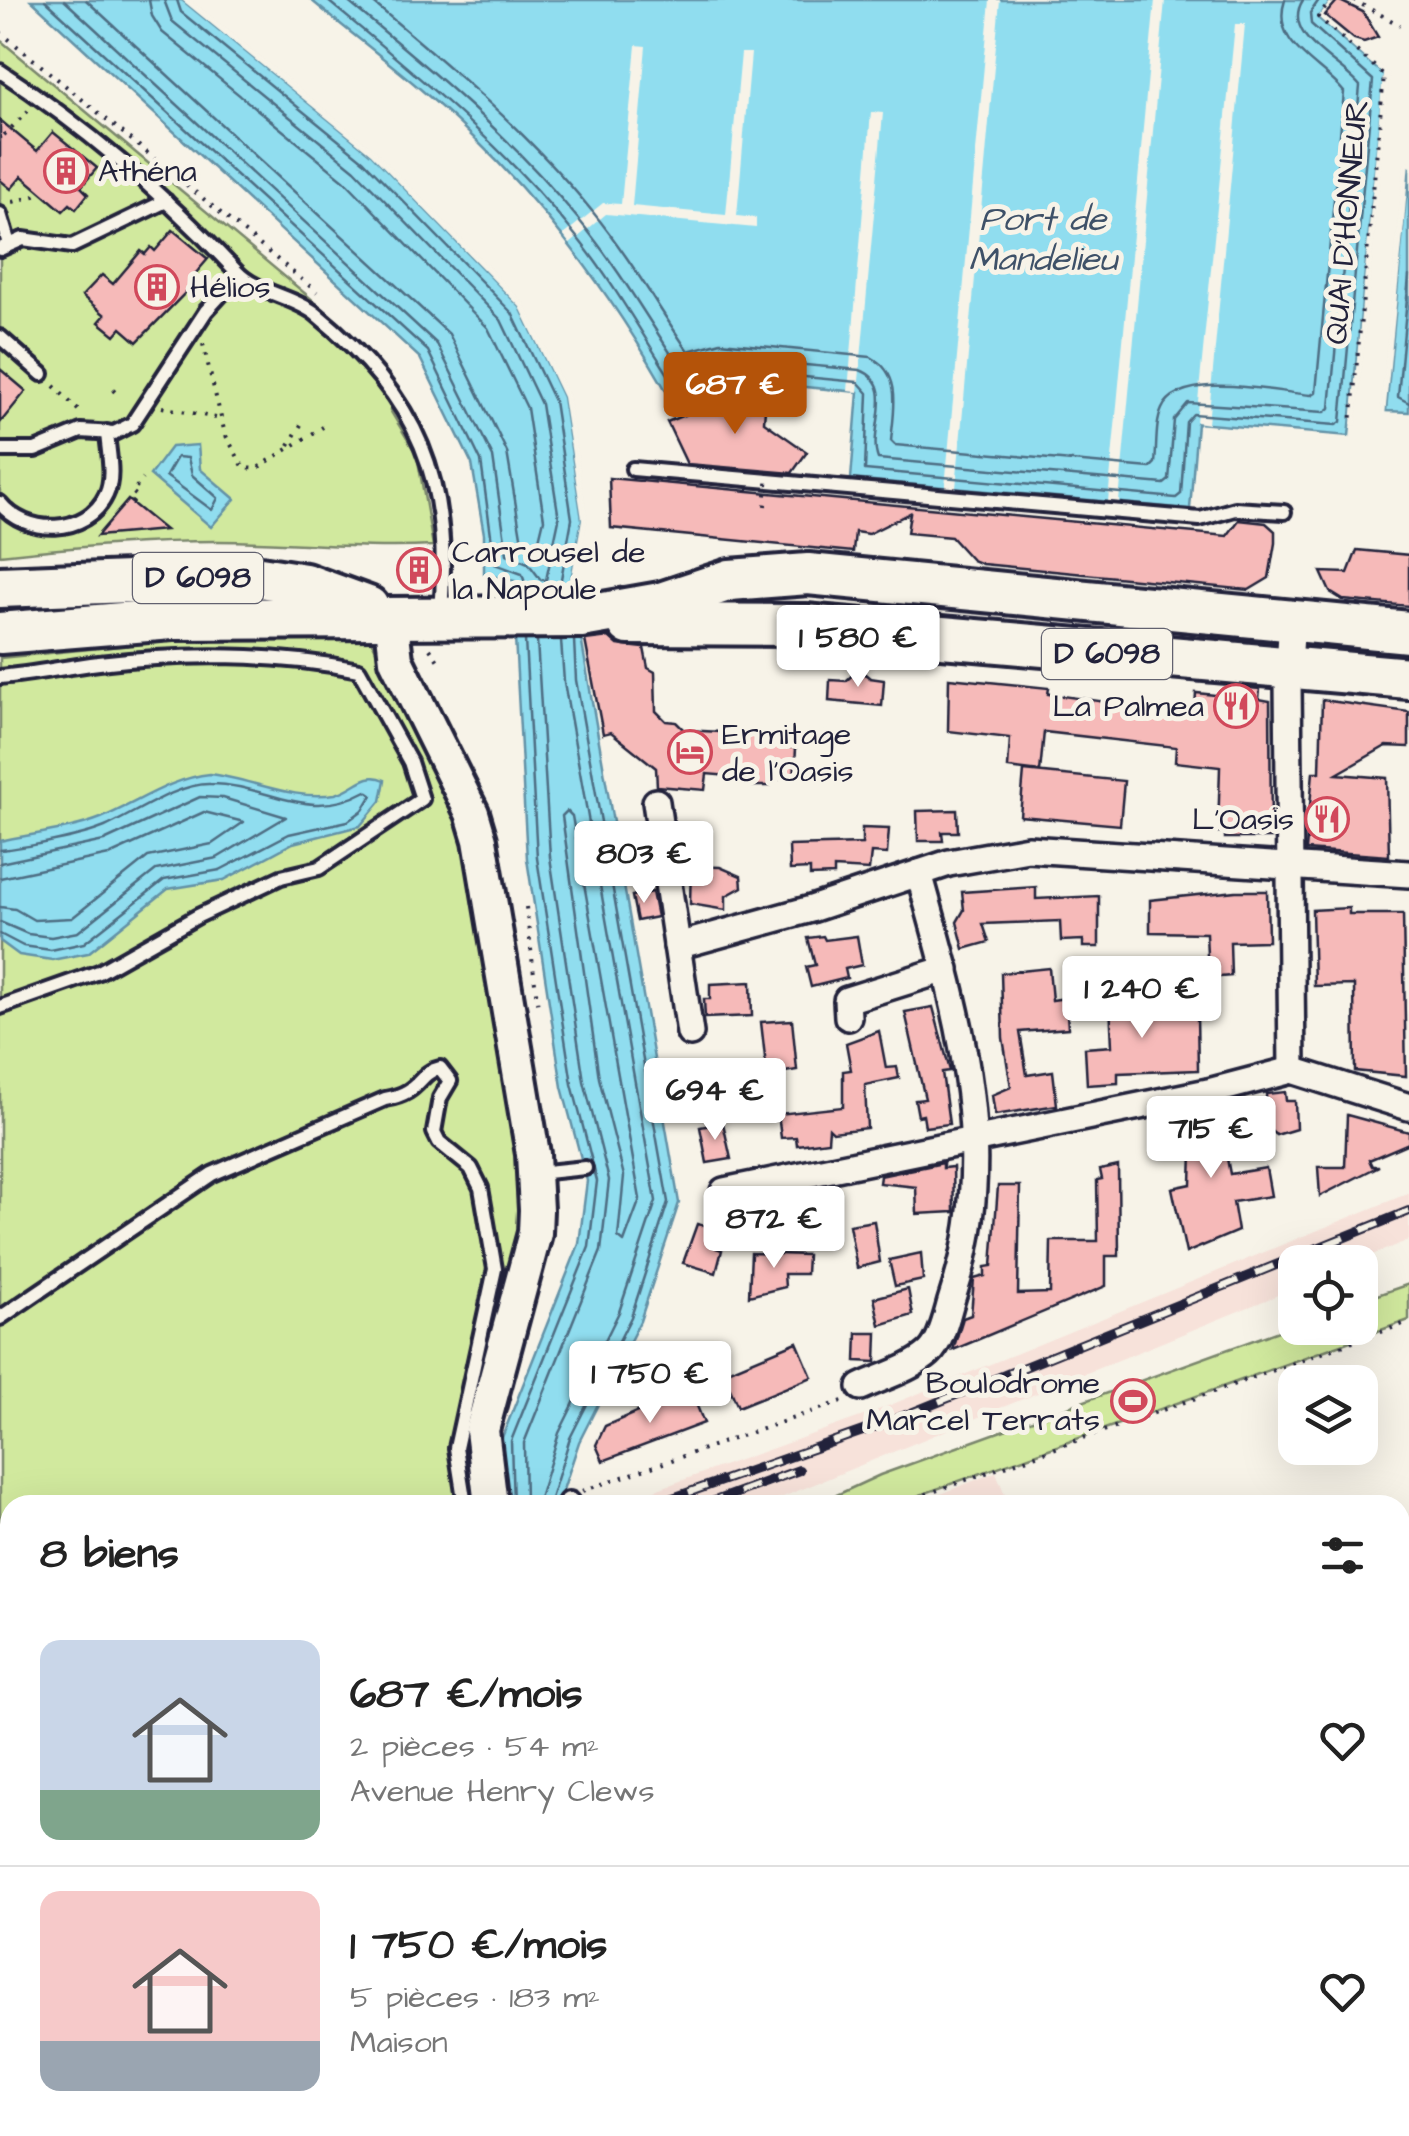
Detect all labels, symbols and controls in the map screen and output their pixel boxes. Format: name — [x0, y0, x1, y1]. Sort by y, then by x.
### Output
street label: QUAI D'HONNEUR — [1314, 98, 1380, 346]
building icon: Athéna — [43, 148, 89, 194]
place label: Athéna — [98, 149, 197, 194]
water label: Port de Mandelieu — [969, 195, 1120, 284]
building icon: Hélios — [134, 264, 180, 310]
place label: Hélios — [190, 265, 271, 310]
pin: 687 € — [665, 352, 805, 437]
text: 687 € — [686, 362, 784, 407]
place label: Carrousel de la Napoule — [452, 530, 645, 612]
building icon: Carrousel de la Napoule — [396, 547, 442, 593]
road number: D 6098 — [133, 553, 263, 603]
pin: 1 580 € — [766, 605, 950, 690]
text: 1 580 € — [799, 615, 917, 660]
road number: D 6098 — [1042, 629, 1172, 679]
restaurant icon: La Palmea — [1213, 683, 1259, 729]
place label: La Palmea — [1053, 684, 1204, 729]
place label: Ermitage de l'Oasis — [722, 712, 853, 794]
hotel icon: Ermitage de l'Oasis — [667, 729, 713, 775]
restaurant icon: L'Oasis — [1304, 796, 1350, 842]
place label: L'Oasis — [1192, 797, 1294, 842]
pin: 803 € — [574, 821, 714, 906]
text: 803 € — [596, 831, 692, 876]
pin: 1 240 € — [1050, 956, 1234, 1041]
text: 1 240 € — [1084, 966, 1200, 1011]
pin: 694 € — [645, 1058, 785, 1143]
text: 694 € — [666, 1068, 764, 1113]
pin: 715 € — [1141, 1096, 1281, 1181]
text: 715 € — [1169, 1106, 1253, 1151]
pin: 872 € — [704, 1186, 844, 1271]
text: 872 € — [726, 1196, 823, 1241]
map controls — [1278, 1245, 1378, 1465]
button: locate — [1278, 1245, 1378, 1345]
pin: 1 750 € — [558, 1341, 742, 1426]
text: 1 750 € — [591, 1351, 709, 1396]
place label: Boulodrome Marcel Terrats — [866, 1361, 1100, 1443]
button: layers — [1278, 1365, 1378, 1465]
sports icon: Boulodrome Marcel Terrats — [1110, 1378, 1156, 1424]
text: 8 biens — [40, 1526, 179, 1584]
icon: filters — [1315, 1528, 1370, 1583]
text: 687 €/mois — [350, 1666, 582, 1724]
icon: home — [120, 1680, 240, 1800]
icon: heart — [1315, 1713, 1370, 1768]
text: 2 pièces · 54 m² — [350, 1724, 599, 1769]
text: Avenue Henry Clews — [350, 1769, 654, 1814]
text: 1 750 €/mois — [350, 1917, 607, 1975]
icon: home — [120, 1931, 240, 2051]
icon: heart — [1315, 1964, 1370, 2019]
text: 5 pièces · 183 m² — [350, 1975, 600, 2020]
text: Maison — [350, 2020, 448, 2065]

